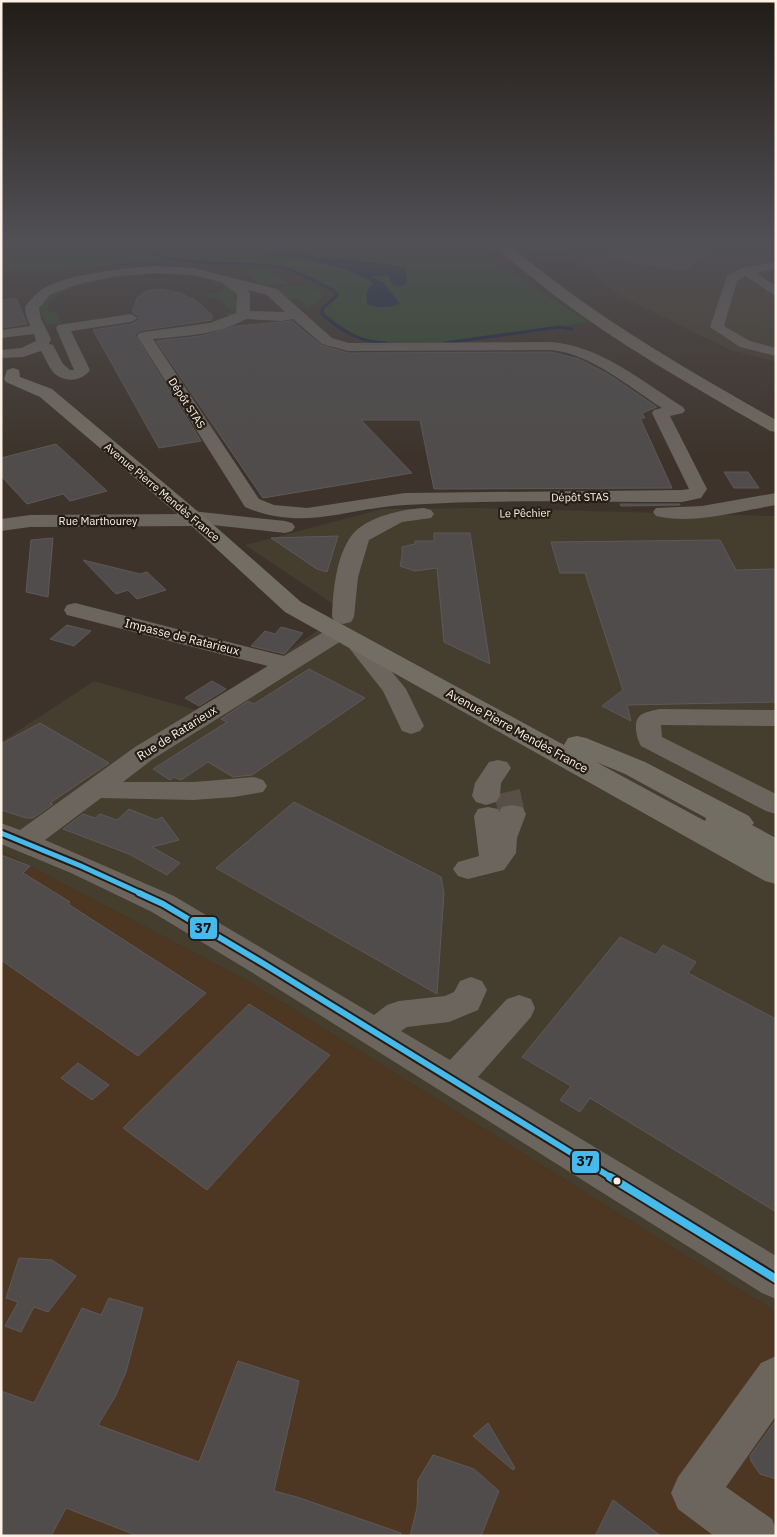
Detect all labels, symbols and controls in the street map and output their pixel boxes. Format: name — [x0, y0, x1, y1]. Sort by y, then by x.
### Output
street label: Dépôt STAS — [165, 375, 209, 431]
street label: Avenue Pierre Mendès France — [101, 440, 223, 544]
street label: Dépôt STAS — [551, 489, 609, 505]
street label: Le Pêchier — [499, 506, 551, 520]
street label: Rue Marthourey — [59, 514, 138, 528]
street label: Impasse de Ratarieux — [123, 615, 241, 658]
street label: Avenue Pierre Mendès France — [444, 685, 591, 776]
street label: Rue de Ratarieux — [134, 702, 220, 763]
line badge: 37 — [189, 916, 218, 940]
text: 37 — [195, 919, 211, 937]
line badge: 37 — [571, 1150, 600, 1174]
text: 37 — [577, 1152, 593, 1170]
unlabelled marker — [612, 1176, 622, 1186]

